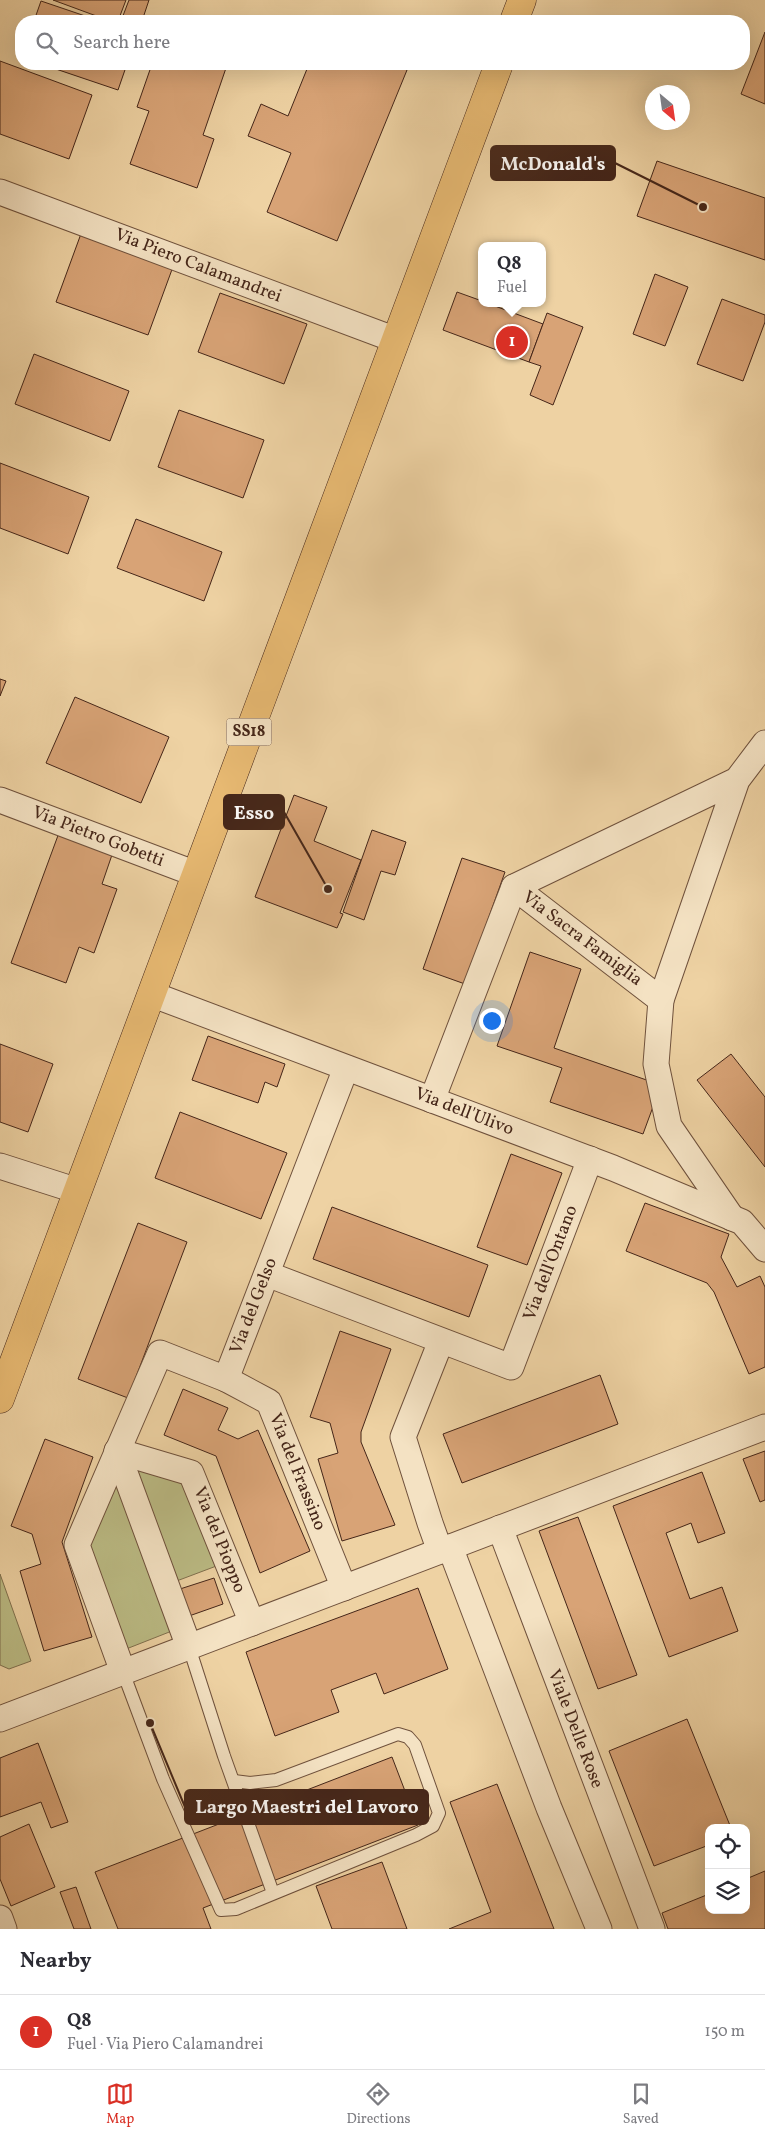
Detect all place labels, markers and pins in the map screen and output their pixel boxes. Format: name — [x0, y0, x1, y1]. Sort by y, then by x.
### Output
callout: McDonald's — [491, 146, 615, 180]
pin: 1 — [496, 323, 528, 361]
callout: Esso — [224, 795, 284, 829]
callout: Largo Maestri del Lavoro — [185, 1790, 428, 1824]

